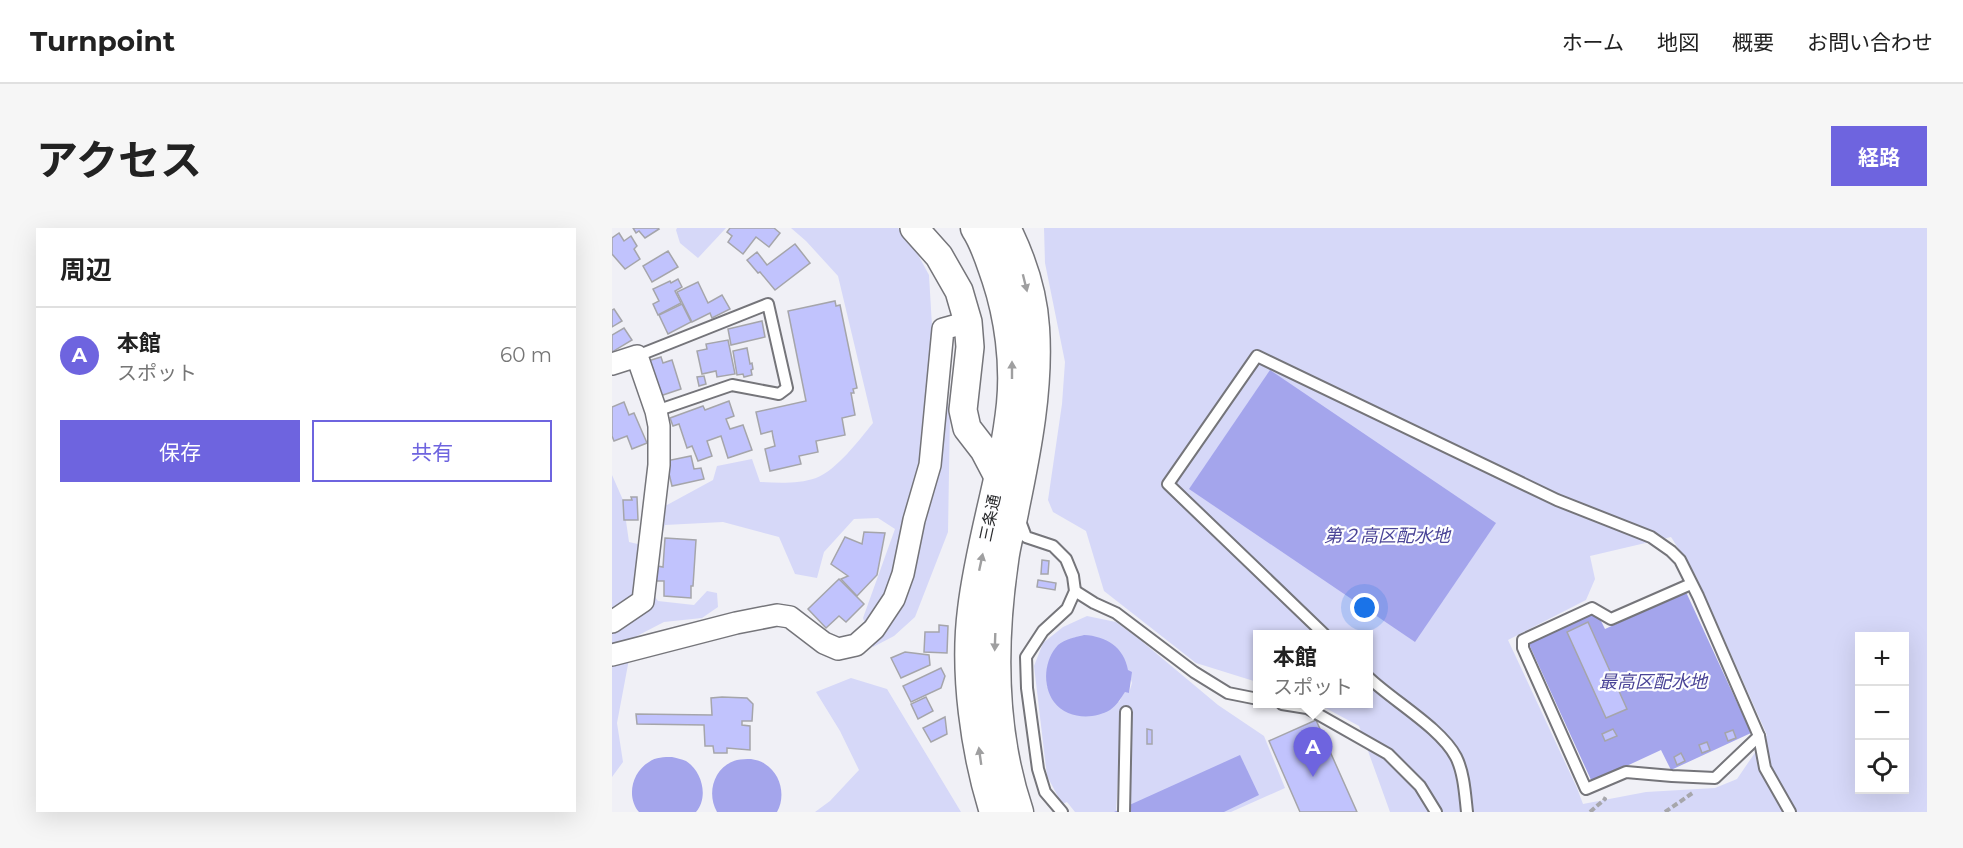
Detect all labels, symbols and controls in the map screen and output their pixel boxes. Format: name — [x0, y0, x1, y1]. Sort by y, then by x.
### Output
text: Turnpoint — [30, 24, 175, 58]
text: ホーム — [1562, 30, 1624, 55]
text: 地図 — [1657, 30, 1699, 55]
text: 概要 — [1732, 30, 1774, 55]
text: お問い合わせ — [1807, 30, 1933, 55]
button: 経路 — [1831, 126, 1927, 186]
text: アクセス — [36, 134, 202, 186]
text: 周辺 — [60, 254, 112, 286]
one-way arrow — [1021, 274, 1030, 292]
text: 本館 — [117, 330, 161, 357]
text: A — [72, 343, 87, 367]
text: 60 m — [500, 343, 552, 367]
one-way arrow — [1007, 360, 1017, 379]
text: スポット — [117, 361, 197, 385]
button: 保存 — [60, 420, 300, 482]
button: 共有 — [312, 420, 552, 482]
street label: 三条通 — [976, 493, 1004, 543]
water label: 第２高区配水地 — [1324, 525, 1452, 547]
one-way arrow — [977, 552, 986, 571]
your location — [1350, 593, 1379, 622]
popup — [1253, 630, 1373, 708]
one-way arrow — [991, 632, 1000, 651]
map controls — [1855, 632, 1909, 794]
button: + — [1855, 632, 1909, 686]
text: 本館 — [1273, 644, 1317, 671]
water label: 最高区配水地 — [1599, 671, 1709, 693]
text: スポット — [1273, 675, 1353, 699]
button: − — [1855, 686, 1909, 740]
pin: A — [1294, 728, 1332, 777]
button: locate — [1855, 740, 1909, 794]
one-way arrow — [976, 746, 985, 765]

